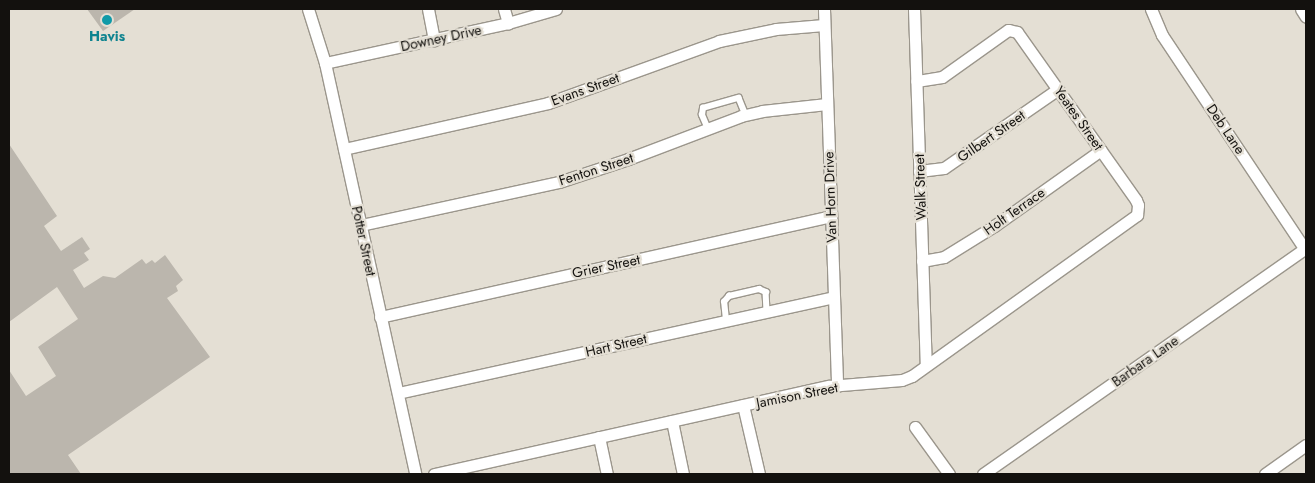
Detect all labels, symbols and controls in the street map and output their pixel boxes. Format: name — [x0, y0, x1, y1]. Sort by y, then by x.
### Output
marker: Havis — [101, 14, 113, 26]
street label: Downey Drive — [399, 21, 483, 55]
place label: Havis — [89, 28, 125, 44]
street label: Evans Street — [549, 69, 621, 109]
street label: Yeates Street — [1051, 83, 1107, 153]
street label: Deb Lane — [1203, 101, 1249, 157]
street label: Gilbert Street — [954, 107, 1028, 165]
street label: Fenton Street — [557, 149, 635, 189]
street label: Van Horn Drive — [820, 151, 840, 243]
street label: Walk Street — [910, 154, 930, 220]
street label: Holt Terrace — [980, 184, 1048, 238]
street label: Potter Street — [348, 204, 380, 278]
street label: Grier Street — [571, 251, 641, 281]
street label: Hart Street — [584, 330, 648, 360]
street label: Barbara Lane — [1108, 332, 1182, 390]
street label: Jamison Street — [755, 379, 839, 411]

